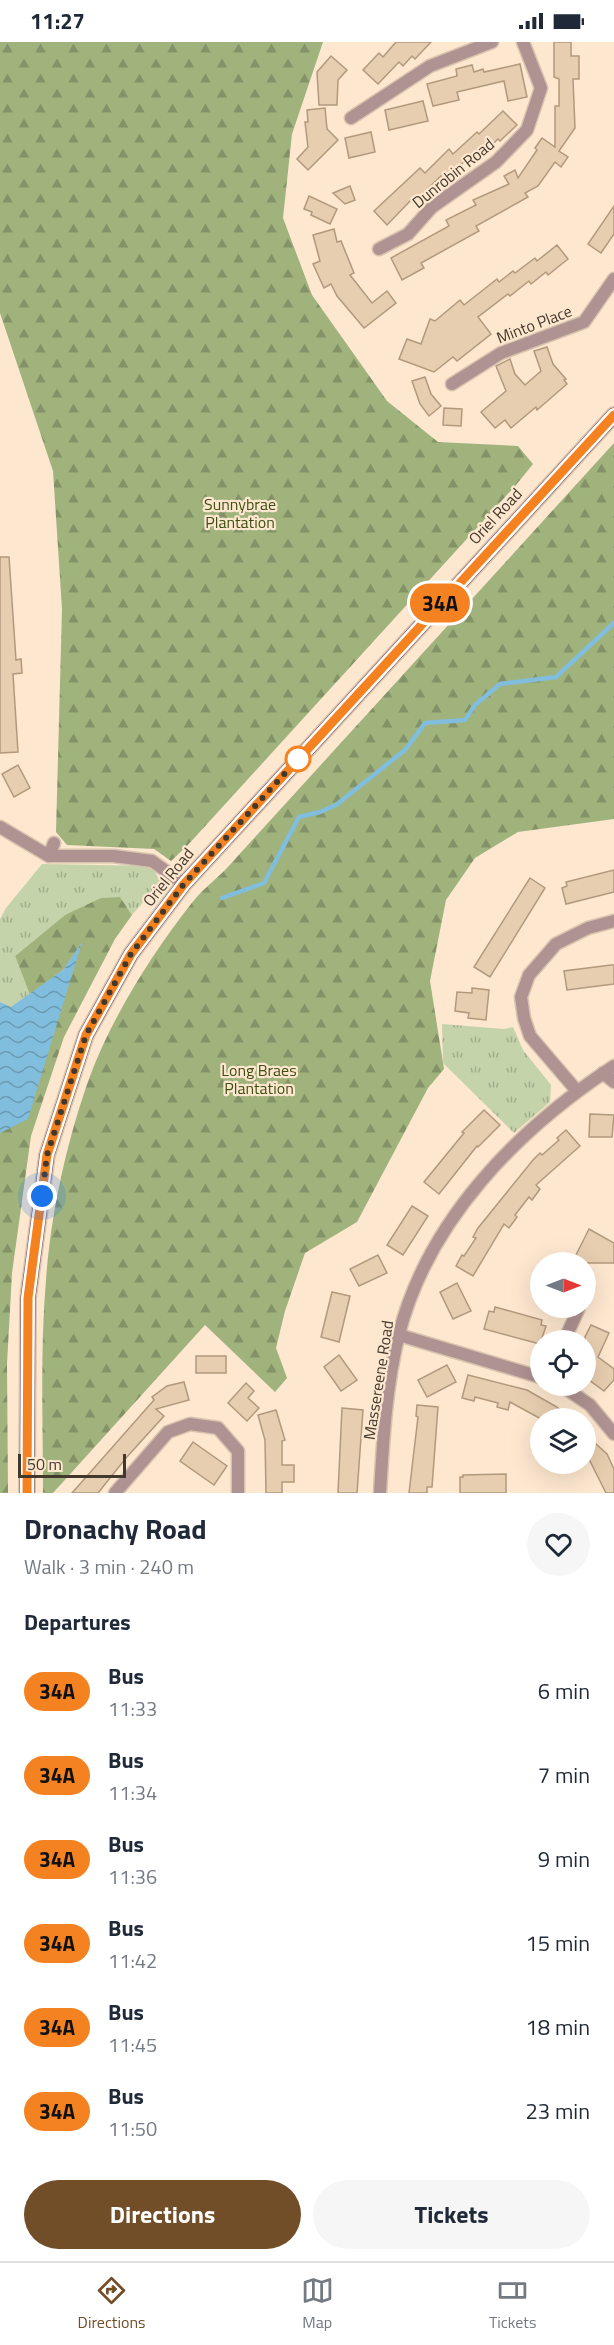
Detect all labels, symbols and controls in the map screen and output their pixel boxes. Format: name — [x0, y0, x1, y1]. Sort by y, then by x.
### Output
text: 11:27 — [30, 4, 85, 38]
street label: Dunrobin Road — [407, 132, 499, 214]
street label: Minto Place — [493, 299, 575, 349]
street label: Oriel Road — [463, 482, 527, 550]
park label: Sunnybrae Plantation — [204, 492, 276, 534]
line badge: 34A — [406, 584, 474, 622]
text: 34A — [422, 587, 458, 619]
unlabelled marker — [285, 746, 311, 772]
street label: Oriel Road — [137, 842, 199, 912]
park label: Long Braes Plantation — [221, 1058, 297, 1100]
your location — [27, 1181, 57, 1211]
north arrow — [530, 1252, 596, 1318]
map controls — [530, 1252, 596, 1474]
street label: Massereene Road — [357, 1318, 399, 1442]
button: locate — [530, 1330, 596, 1396]
button: layers — [530, 1408, 596, 1474]
scale bar — [18, 1451, 126, 1478]
text: 50 m — [27, 1452, 62, 1476]
text: Dronachy Road — [24, 1507, 207, 1550]
button: heart — [527, 1513, 590, 1576]
text: Walk · 3 min · 240 m — [24, 1551, 194, 1582]
text: Departures — [24, 1605, 131, 1639]
text: Bus — [108, 1659, 144, 1693]
text: 6 min — [538, 1674, 590, 1708]
text: 34A — [39, 1675, 75, 1707]
text: 11:33 — [108, 1693, 157, 1724]
text: Bus — [108, 1743, 144, 1777]
text: 7 min — [538, 1758, 590, 1792]
text: 34A — [39, 1759, 75, 1791]
text: 11:34 — [108, 1777, 157, 1808]
text: Bus — [108, 1827, 144, 1861]
text: 9 min — [538, 1842, 590, 1876]
text: 34A — [39, 1843, 75, 1875]
text: 11:36 — [108, 1861, 157, 1892]
text: Bus — [108, 1911, 144, 1945]
text: 15 min — [525, 1926, 590, 1960]
text: 34A — [39, 1927, 75, 1959]
text: 11:42 — [108, 1945, 157, 1976]
text: Bus — [108, 1995, 144, 2029]
text: 18 min — [525, 2010, 590, 2044]
text: 34A — [39, 2011, 75, 2043]
text: 11:45 — [108, 2029, 157, 2060]
text: Bus — [108, 2079, 144, 2113]
text: 23 min — [525, 2094, 590, 2128]
text: 34A — [39, 2095, 75, 2127]
text: 11:50 — [108, 2113, 157, 2144]
button: Directions — [24, 2180, 301, 2249]
button: Tickets — [313, 2180, 590, 2249]
tab: Directions — [78, 2274, 145, 2334]
tab: Map — [301, 2274, 334, 2334]
tab: Tickets — [489, 2274, 536, 2334]

